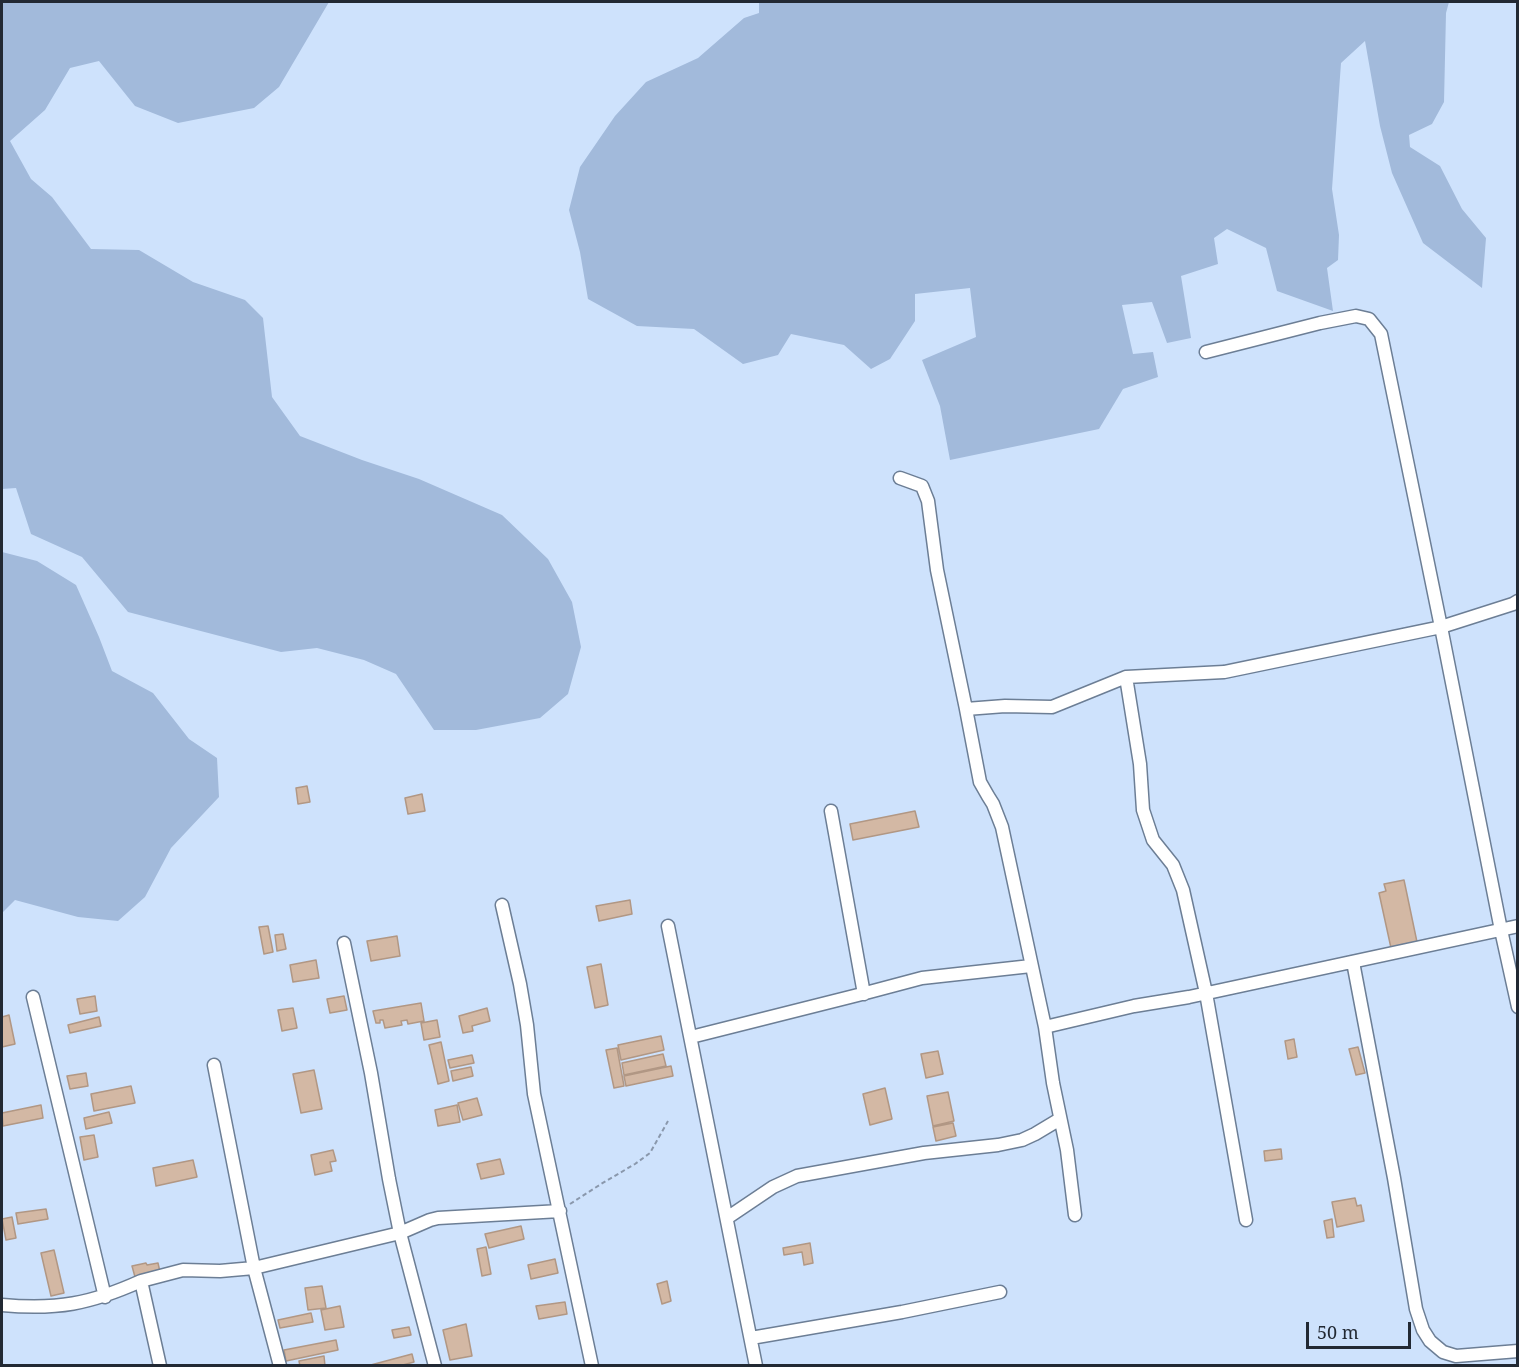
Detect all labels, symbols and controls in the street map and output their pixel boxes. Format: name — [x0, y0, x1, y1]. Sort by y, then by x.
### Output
scale bar — [1309, 1310, 1414, 1348]
text: 50 m — [1317, 1320, 1359, 1344]

